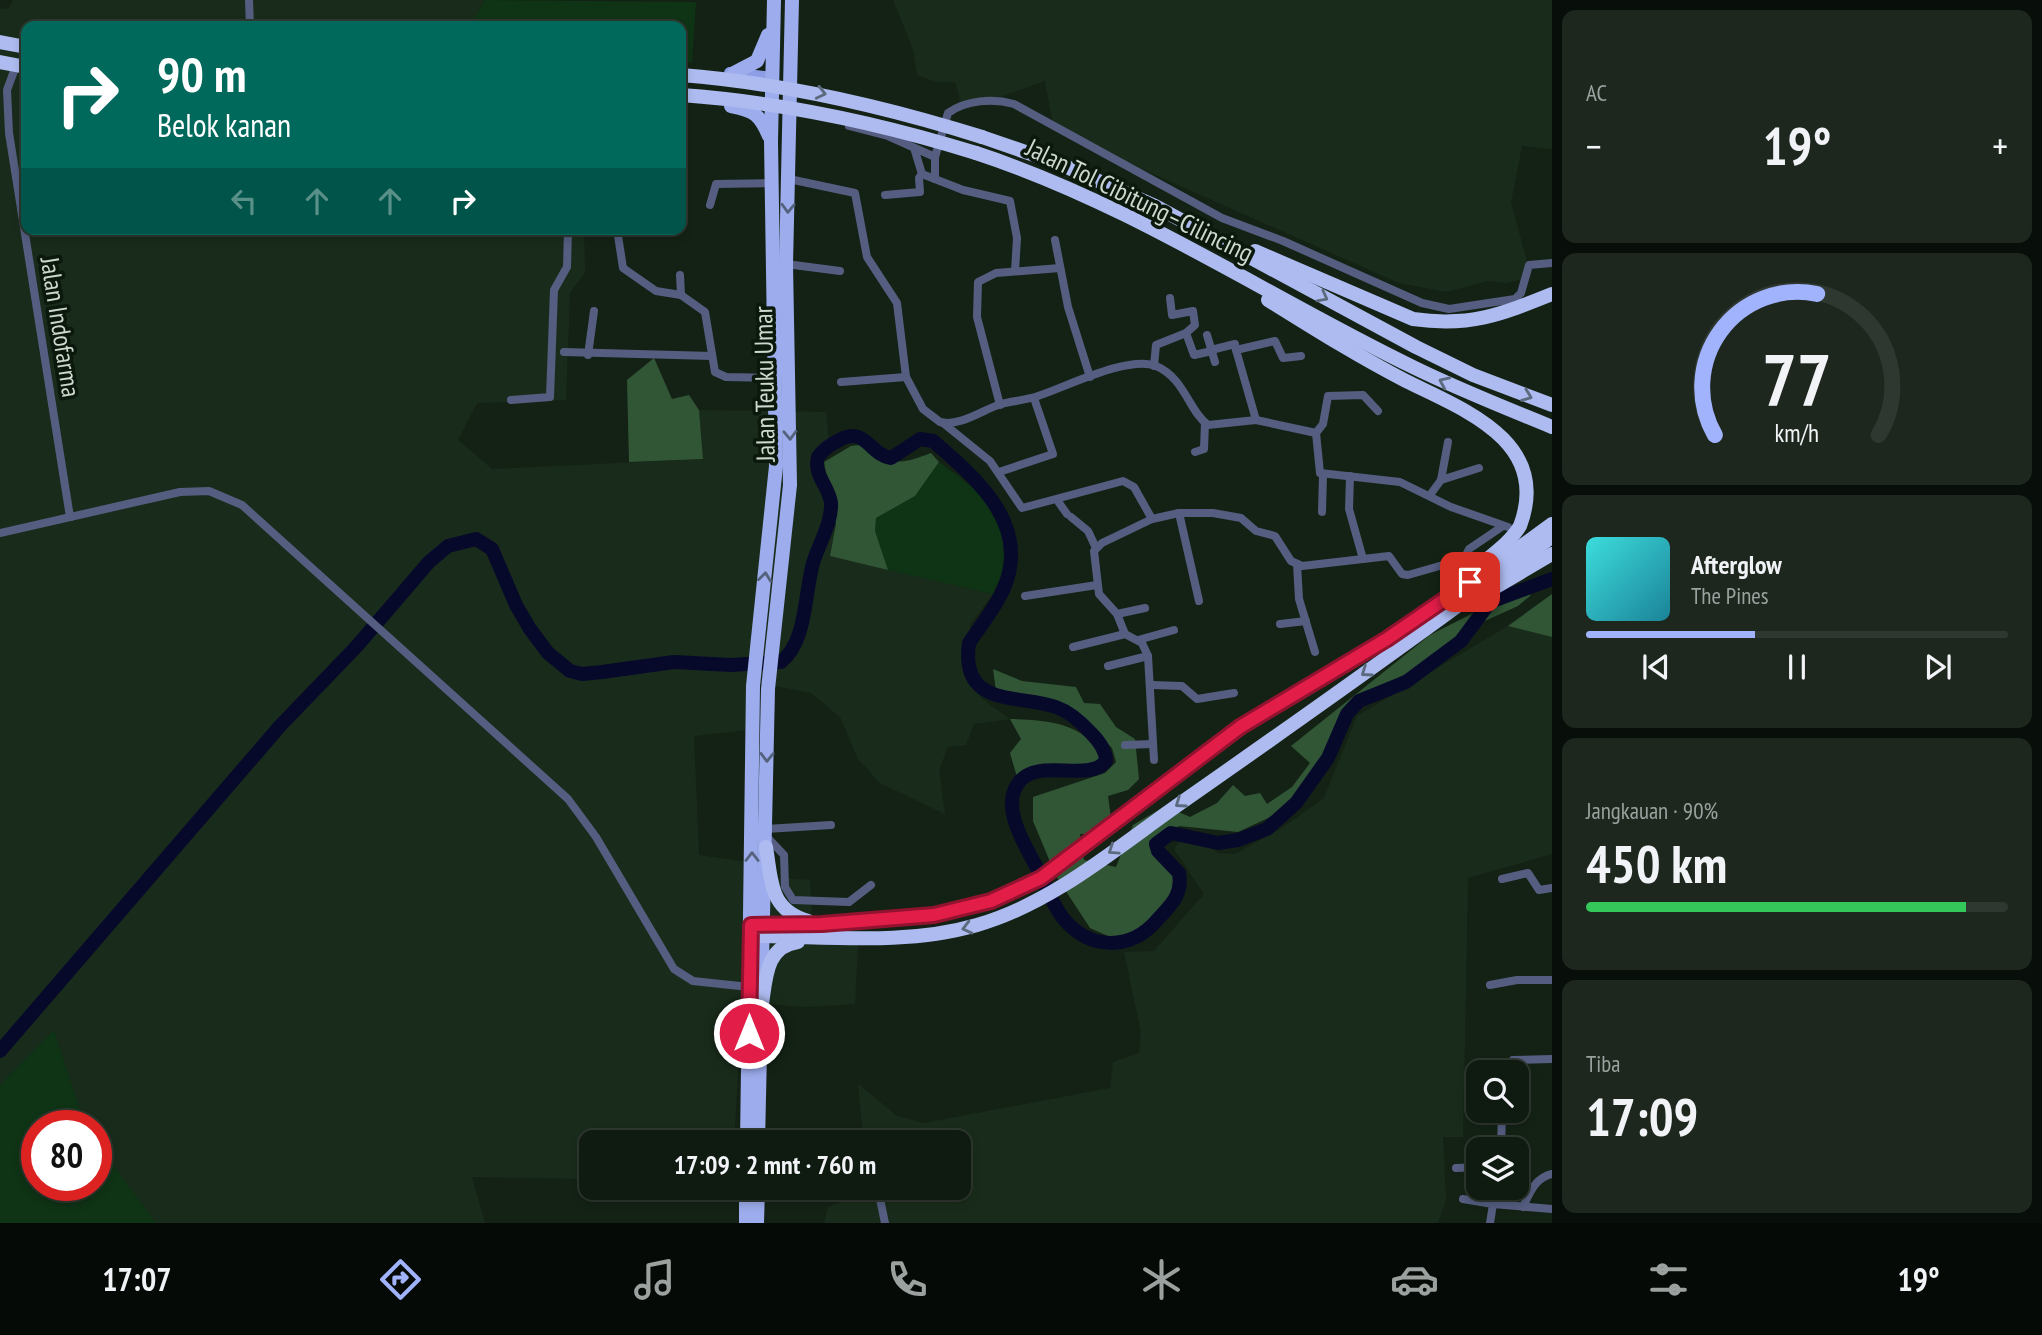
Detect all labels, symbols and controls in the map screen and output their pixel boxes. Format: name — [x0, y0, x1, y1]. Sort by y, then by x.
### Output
text: 90 m — [157, 42, 246, 106]
icon: right — [42, 49, 133, 140]
text: AC — [1586, 78, 1607, 107]
one-way arrow — [815, 85, 827, 100]
text: Belok kanan — [157, 104, 291, 146]
text: 19° — [1763, 112, 1831, 179]
text: − — [1586, 121, 1602, 170]
text: + — [1992, 121, 2008, 170]
street label: Jalan Tol Cibitung–Cilincing — [1020, 130, 1259, 269]
icon: left — [225, 182, 263, 220]
icon: ahead — [298, 182, 336, 220]
icon: ahead — [371, 182, 409, 220]
icon: right — [444, 182, 482, 220]
one-way arrow — [780, 203, 796, 213]
street label: Jalan Indofarma — [33, 254, 88, 399]
one-way arrow — [1316, 289, 1328, 302]
street label: Jalan Teuku Umar — [746, 306, 782, 463]
text: 77 — [1762, 331, 1832, 425]
one-way arrow — [1439, 376, 1451, 390]
one-way arrow — [1521, 387, 1533, 401]
text: km/h — [1775, 417, 1819, 449]
one-way arrow — [782, 430, 798, 441]
text: Afterglow — [1691, 548, 1782, 581]
pin — [1440, 552, 1500, 612]
icon: arrive — [1451, 563, 1489, 601]
one-way arrow — [757, 571, 772, 583]
text: The Pines — [1691, 581, 1769, 610]
icon: previous — [1637, 648, 1675, 686]
icon: pause — [1778, 648, 1816, 686]
icon: next — [1919, 648, 1957, 686]
one-way arrow — [1361, 664, 1374, 676]
one-way arrow — [760, 752, 775, 763]
one-way arrow — [1175, 795, 1188, 807]
text: Jangkauan · 90% — [1586, 796, 1718, 825]
text: 450 km — [1586, 830, 1727, 897]
one-way arrow — [1108, 842, 1121, 854]
one-way arrow — [744, 851, 760, 861]
one-way arrow — [961, 920, 973, 934]
position arrow — [712, 996, 786, 1070]
text: Tiba — [1586, 1049, 1620, 1078]
map controls — [1466, 1060, 1529, 1200]
button: search — [1466, 1060, 1529, 1123]
text: 17:09 — [1586, 1083, 1698, 1150]
speed limit sign: 80 — [21, 1110, 112, 1201]
button: layers — [1466, 1137, 1529, 1200]
text: 17:09 · 2 mnt · 760 m — [674, 1148, 876, 1181]
icon: directions — [376, 1255, 425, 1304]
icon: music — [630, 1255, 679, 1304]
icon: phone — [883, 1255, 932, 1304]
icon: climate — [1137, 1255, 1186, 1304]
icon: car — [1390, 1255, 1439, 1304]
icon: filters — [1644, 1255, 1693, 1304]
text: 17:07 — [102, 1258, 172, 1300]
text: 19° — [1897, 1258, 1940, 1300]

